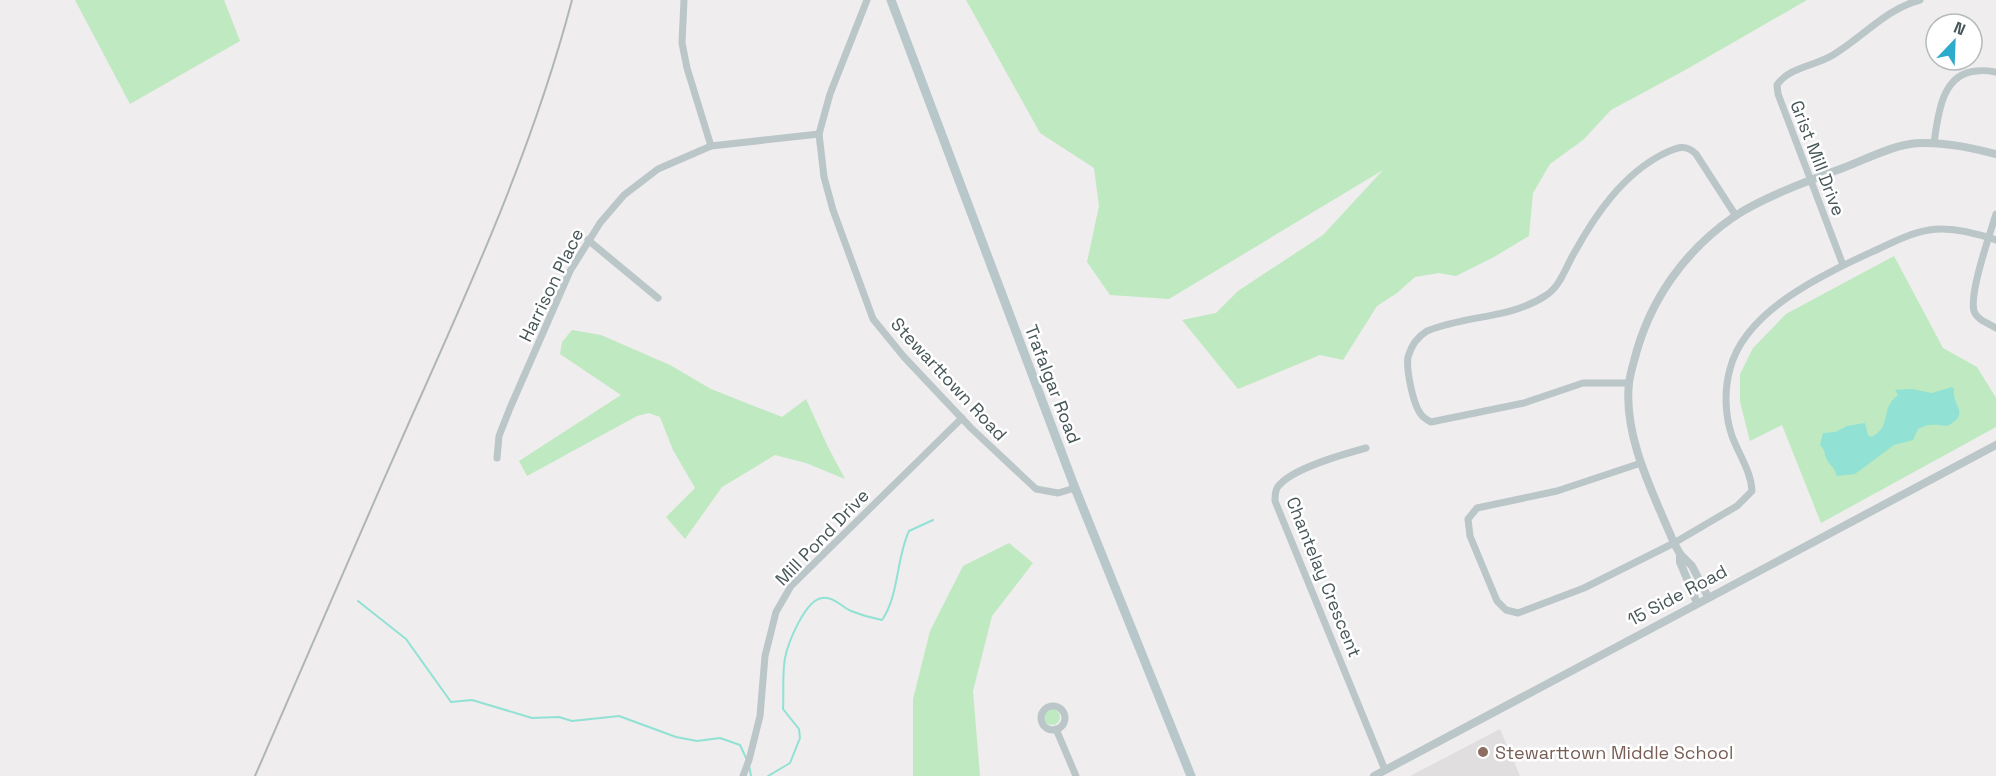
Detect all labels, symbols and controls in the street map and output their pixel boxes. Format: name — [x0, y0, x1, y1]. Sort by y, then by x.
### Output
north arrow — [1924, 12, 1984, 72]
text: N — [1951, 17, 1969, 40]
street label: Grist Mill Drive — [1785, 97, 1851, 219]
street label: Harrison Place — [514, 225, 588, 345]
street label: Stewarttown Road — [886, 313, 1012, 445]
street label: Trafalgar Road — [1020, 321, 1086, 447]
street label: Mill Pond Drive — [770, 484, 874, 590]
street label: Chantelay Crescent — [1281, 493, 1367, 661]
street label: 15 Side Road — [1623, 559, 1731, 631]
place label: Stewarttown Middle School — [1495, 741, 1733, 764]
marker: Stewarttown Middle School — [1476, 745, 1490, 759]

